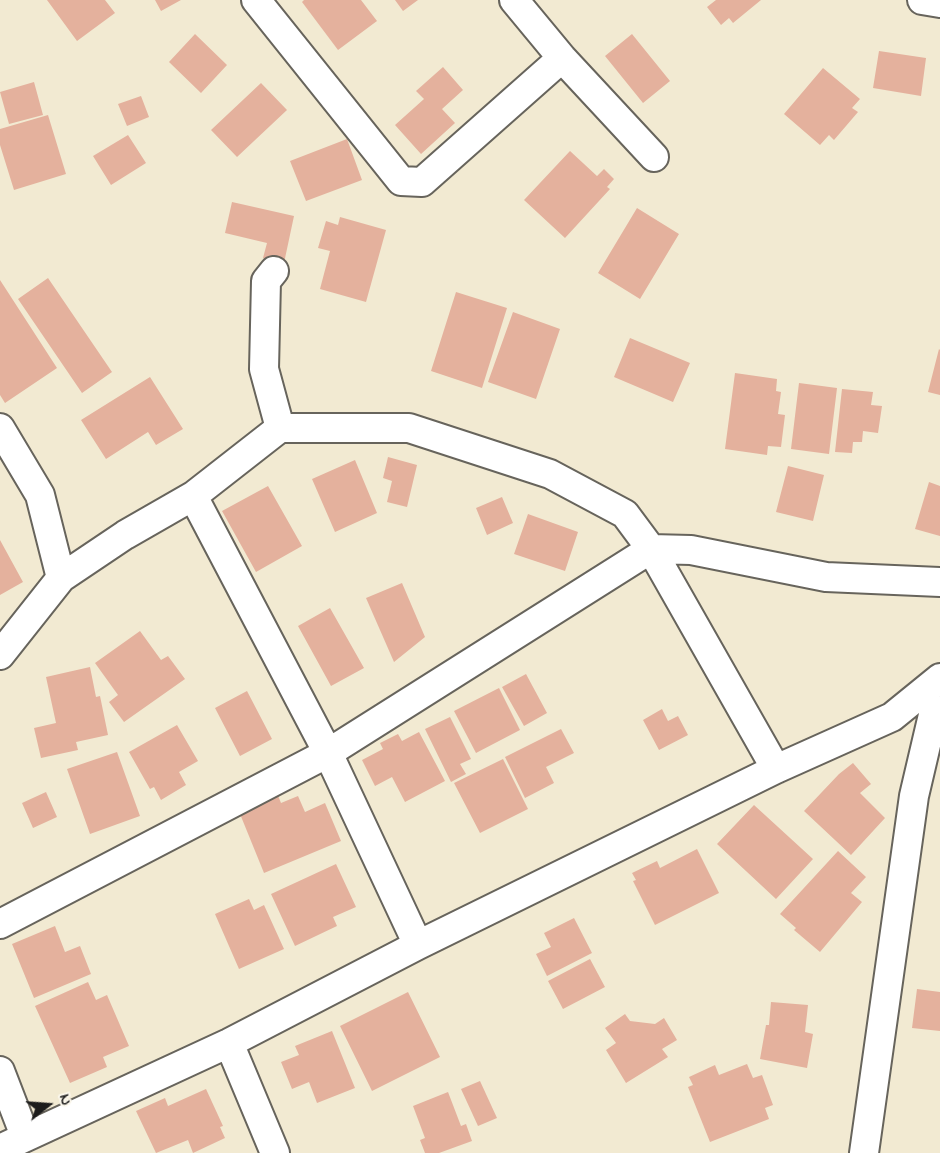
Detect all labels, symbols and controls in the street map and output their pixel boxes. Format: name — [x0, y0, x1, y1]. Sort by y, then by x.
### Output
north arrow — [18, 1075, 78, 1135]
text: N — [52, 1091, 78, 1108]

